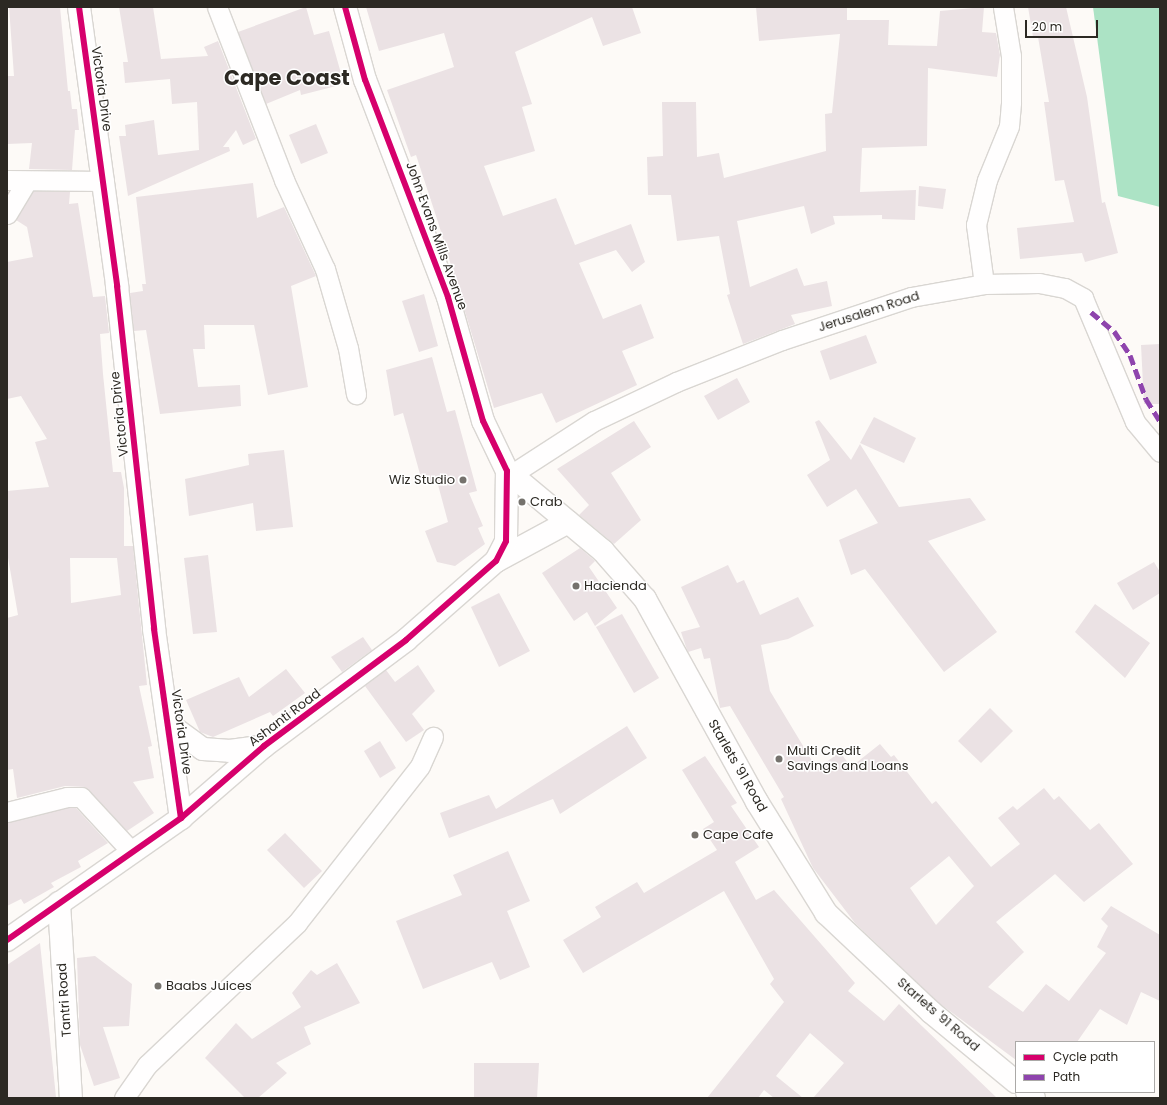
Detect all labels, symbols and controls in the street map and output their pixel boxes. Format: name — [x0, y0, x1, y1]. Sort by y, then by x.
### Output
scale bar — [1027, 12, 1100, 38]
text: 20 m — [1032, 18, 1062, 35]
street label: Victoria Drive — [87, 45, 115, 133]
district label: Cape Coast — [224, 65, 350, 91]
street label: John Evans Mills Avenue — [402, 160, 470, 312]
street label: Jerusalem Road — [816, 288, 922, 336]
street label: Victoria Drive — [108, 371, 132, 457]
place label: Wiz Studio — [389, 472, 455, 488]
marker: Wiz Studio — [458, 475, 468, 485]
place label: Crab — [530, 494, 562, 510]
marker: Crab — [517, 497, 527, 507]
place label: Hacienda — [584, 578, 647, 594]
marker: Hacienda — [571, 581, 581, 591]
street label: Ashanti Road — [246, 686, 324, 750]
street label: Victoria Drive — [167, 688, 195, 776]
street label: Starlets '91 Road — [704, 717, 770, 815]
place label: Multi Credit Savings and Loans — [787, 744, 908, 775]
marker: Multi Credit Savings and Loans — [774, 754, 784, 764]
place label: Cape Cafe — [703, 827, 773, 843]
marker: Cape Cafe — [690, 830, 700, 840]
street label: Tantri Road — [55, 962, 75, 1038]
street label: Starlets '91 Road — [894, 975, 982, 1055]
place label: Baabs Juices — [166, 978, 252, 994]
marker: Baabs Juices — [153, 981, 163, 991]
legend — [1015, 1041, 1155, 1093]
text: Cycle path — [1053, 1048, 1118, 1065]
text: Path — [1053, 1068, 1080, 1085]

